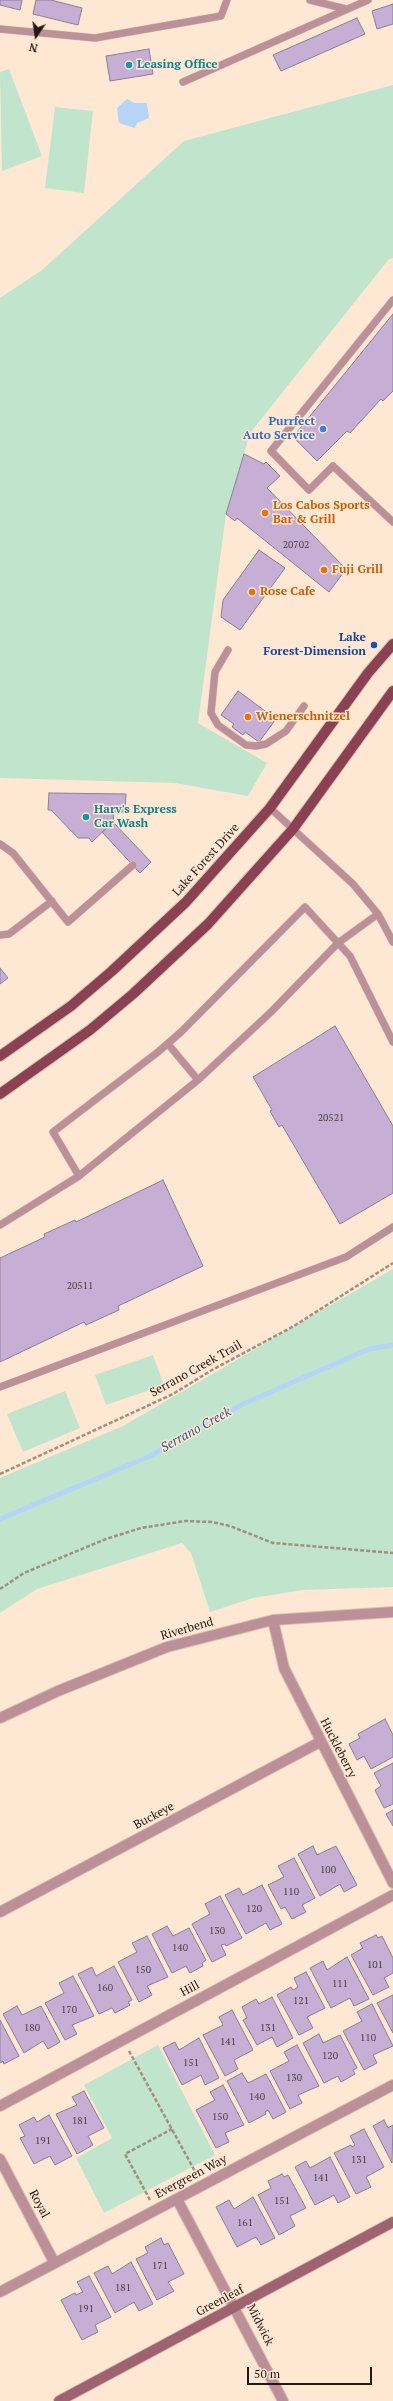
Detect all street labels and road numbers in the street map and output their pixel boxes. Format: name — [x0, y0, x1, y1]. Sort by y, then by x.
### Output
street label: Lake Forest Drive — [170, 821, 242, 899]
street label: Serrano Creek Trail — [148, 1338, 244, 1400]
street label: Riverbend — [159, 1615, 215, 1643]
street label: Huckleberry — [317, 1716, 359, 1780]
street label: Buckeye — [131, 1799, 177, 1833]
street label: Hill — [178, 1978, 202, 2000]
street label: Evergreen Way — [153, 2152, 229, 2202]
street label: Royal — [26, 2188, 52, 2220]
street label: Greenleaf — [194, 2282, 246, 2320]
street label: Midwick — [243, 2302, 277, 2348]

